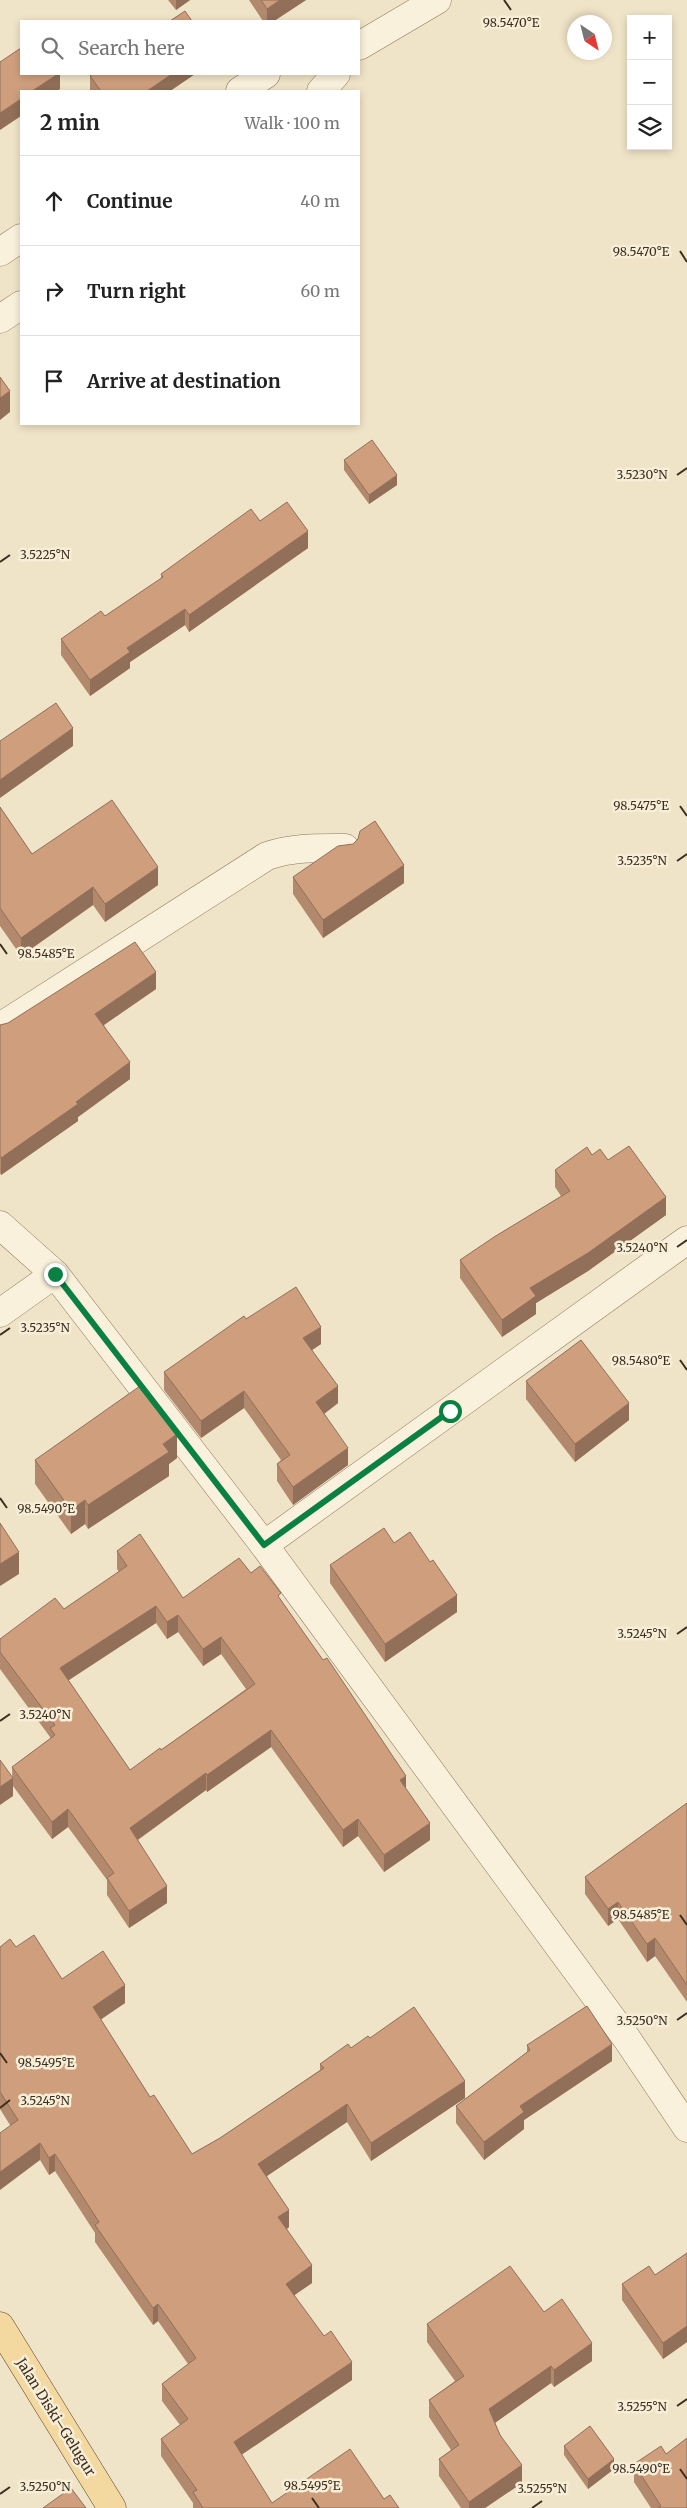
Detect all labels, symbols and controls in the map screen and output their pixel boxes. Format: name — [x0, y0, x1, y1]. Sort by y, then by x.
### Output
text: 98.5470°E — [483, 15, 540, 30]
north arrow — [567, 15, 612, 60]
map controls — [627, 15, 672, 150]
button: + — [627, 15, 672, 60]
search box — [20, 20, 360, 75]
icon: search — [38, 34, 66, 62]
text: Search here — [78, 36, 185, 60]
button: − — [627, 60, 672, 105]
button: layers — [627, 105, 672, 150]
text: 2 min — [40, 109, 100, 136]
text: Walk · 100 m — [245, 113, 340, 133]
icon: ahead — [40, 187, 68, 215]
text: Continue — [87, 189, 173, 213]
text: 40 m — [300, 191, 340, 211]
text: 98.5470°E — [613, 244, 670, 259]
icon: right — [40, 277, 68, 305]
text: Turn right — [87, 279, 186, 303]
text: 60 m — [300, 281, 340, 301]
icon: arrive — [40, 367, 68, 395]
text: Arrive at destination — [87, 369, 281, 393]
text: 3.5230°N — [616, 467, 668, 482]
text: 3.5225°N — [20, 547, 71, 562]
text: 98.5475°E — [613, 798, 669, 813]
text: 3.5235°N — [617, 853, 667, 868]
text: 98.5485°E — [18, 946, 75, 961]
text: 3.5240°N — [616, 1240, 669, 1255]
route end — [44, 1263, 67, 1286]
text: 3.5235°N — [20, 1320, 70, 1335]
text: 98.5480°E — [612, 1353, 671, 1368]
route start — [439, 1400, 462, 1423]
text: 98.5490°E — [17, 1501, 75, 1516]
text: 3.5245°N — [617, 1626, 668, 1641]
text: 3.5240°N — [19, 1707, 72, 1722]
text: 98.5485°E — [613, 1907, 670, 1922]
text: 3.5250°N — [616, 2013, 668, 2028]
text: 98.5495°E — [18, 2055, 75, 2070]
text: 3.5245°N — [20, 2093, 71, 2108]
street label: Jalan Diski–Gelugur — [12, 2354, 100, 2479]
text: 3.5255°N — [617, 2399, 668, 2414]
text: 98.5490°E — [612, 2461, 670, 2476]
text: 98.5495°E — [284, 2478, 341, 2493]
text: 3.5250°N — [19, 2479, 71, 2494]
text: 3.5255°N — [517, 2481, 568, 2496]

